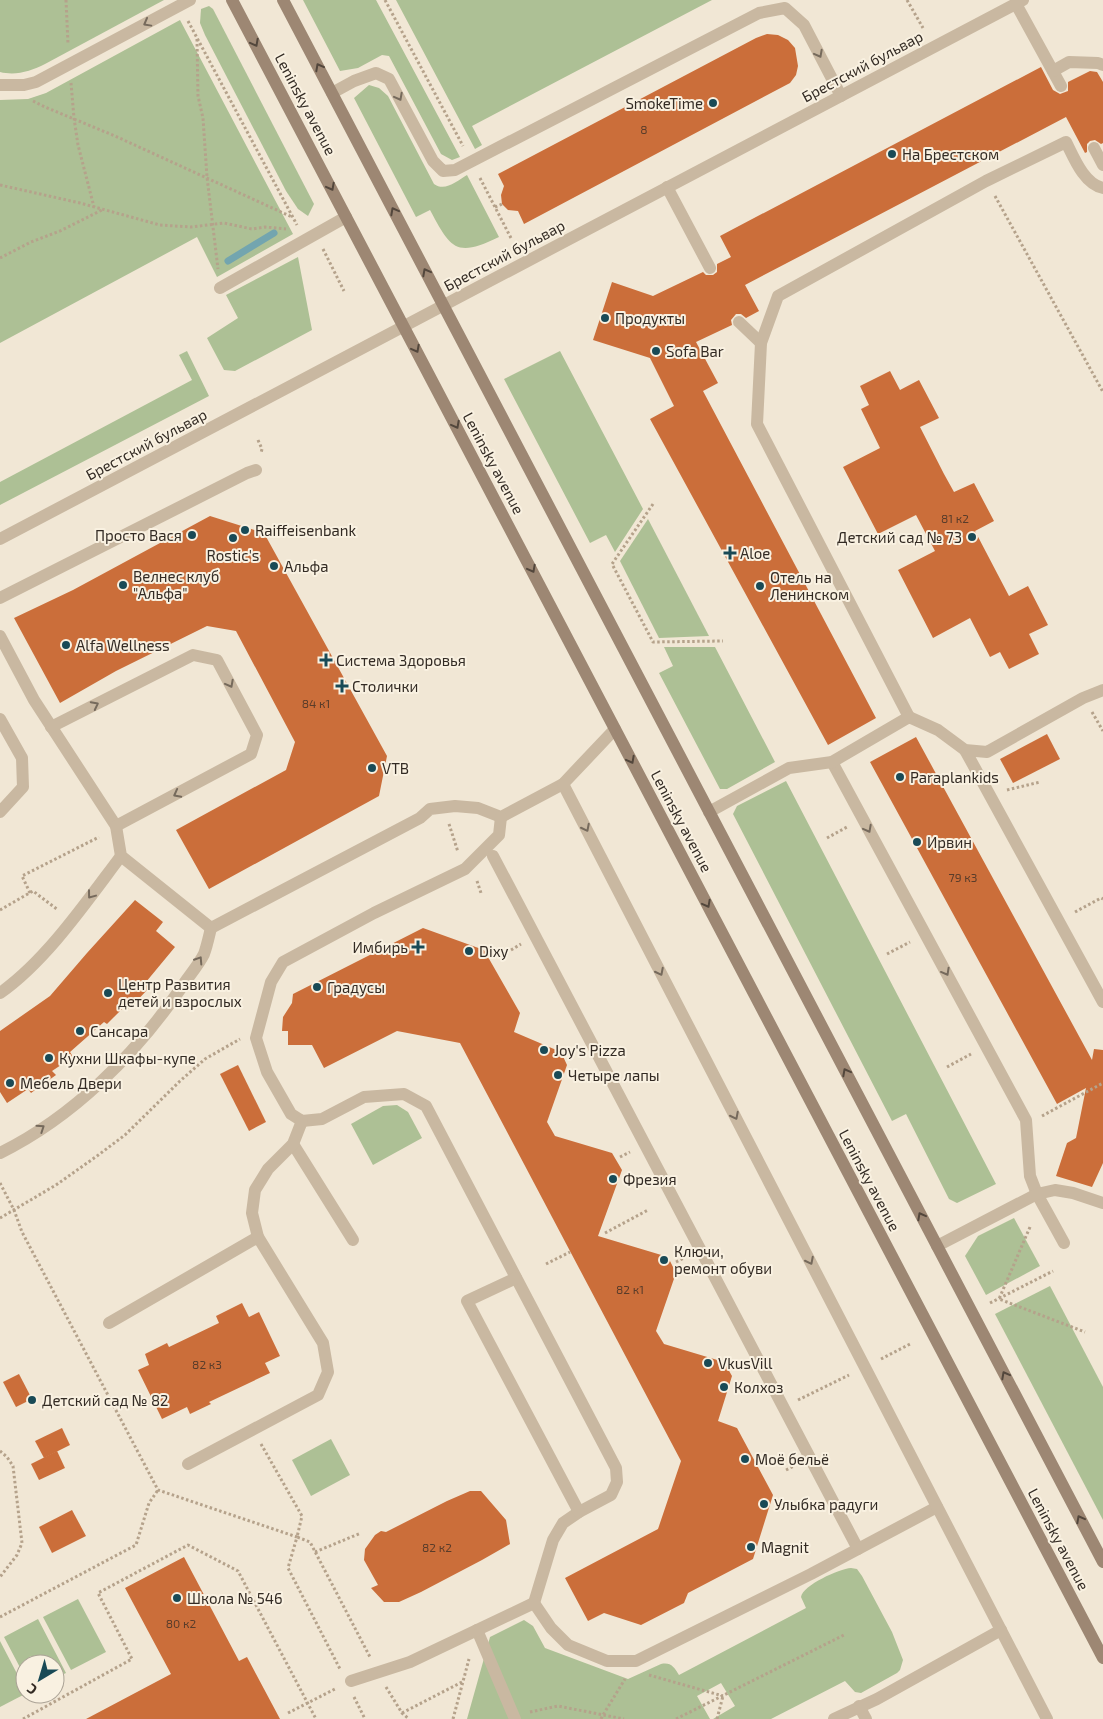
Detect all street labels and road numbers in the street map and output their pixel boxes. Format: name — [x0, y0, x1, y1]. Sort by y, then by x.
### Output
street label: Брестский бульвар — [798, 27, 926, 106]
street label: Leninsky avenue — [272, 50, 340, 158]
street label: Брестский бульвар — [440, 216, 568, 295]
street label: Брестский бульвар — [82, 405, 210, 484]
street label: Leninsky avenue — [460, 409, 528, 517]
street label: Leninsky avenue — [648, 767, 716, 875]
street label: Leninsky avenue — [836, 1126, 904, 1234]
street label: Leninsky avenue — [1025, 1485, 1093, 1593]

